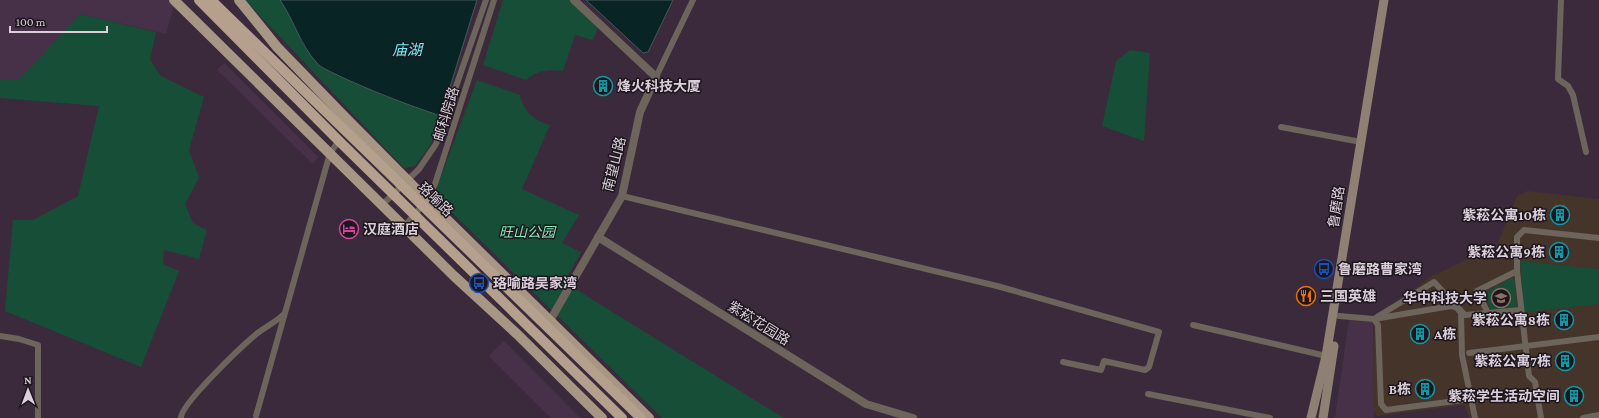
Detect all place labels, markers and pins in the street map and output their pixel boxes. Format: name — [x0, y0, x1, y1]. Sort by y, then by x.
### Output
building icon: 烽火科技大厦 — [592, 75, 614, 97]
place label: 烽火科技大厦 — [617, 78, 701, 94]
building icon: 紫菘公寓10栋 — [1549, 204, 1571, 226]
place label: 紫菘公寓10栋 — [1462, 207, 1546, 223]
hotel icon: 汉庭酒店 — [338, 218, 360, 240]
place label: 汉庭酒店 — [363, 221, 419, 237]
building icon: 紫菘公寓9栋 — [1548, 241, 1570, 263]
place label: 紫菘公寓9栋 — [1467, 244, 1545, 260]
bus stop icon: 鲁磨路曹家湾 — [1313, 258, 1335, 280]
place label: 鲁磨路曹家湾 — [1338, 261, 1422, 277]
bus stop icon: 珞喻路吴家湾 — [468, 272, 490, 294]
place label: 珞喻路吴家湾 — [493, 275, 577, 291]
restaurant icon: 三国英雄 — [1295, 285, 1317, 307]
school or university icon: 华中科技大学 — [1490, 287, 1512, 309]
place label: 三国英雄 — [1320, 288, 1376, 304]
place label: 华中科技大学 — [1403, 290, 1487, 306]
building icon: 紫菘公寓8栋 — [1553, 309, 1575, 331]
place label: 紫菘公寓8栋 — [1472, 312, 1550, 328]
building icon: A栋 — [1409, 323, 1431, 345]
place label: A栋 — [1433, 326, 1456, 342]
building icon: 紫菘公寓7栋 — [1554, 350, 1576, 372]
place label: 紫菘公寓7栋 — [1474, 353, 1551, 369]
building icon: B栋 — [1414, 378, 1436, 400]
place label: B栋 — [1389, 381, 1411, 397]
building icon: 紫菘学生活动空间 — [1563, 385, 1585, 407]
place label: 紫菘学生活动空间 — [1448, 388, 1560, 404]

